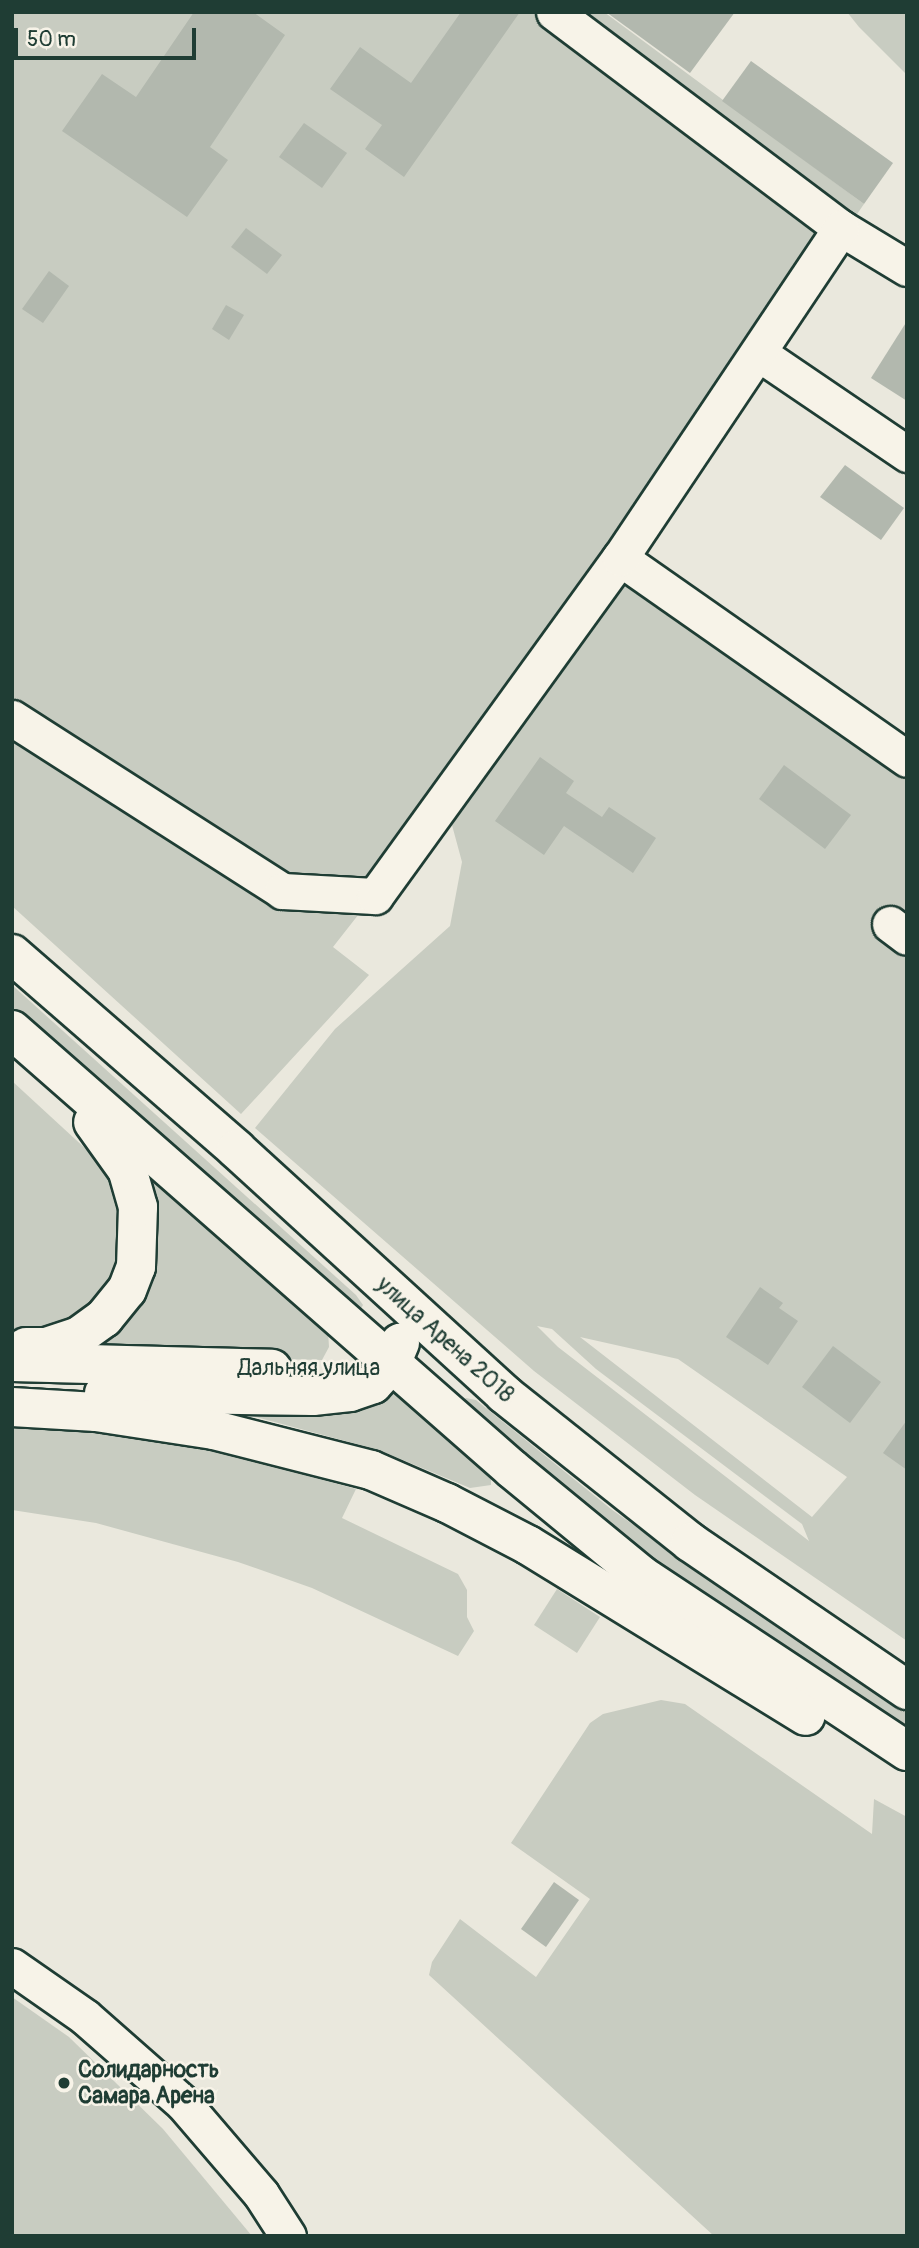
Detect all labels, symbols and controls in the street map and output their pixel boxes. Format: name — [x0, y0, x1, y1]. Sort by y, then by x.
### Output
scale bar — [18, 14, 200, 58]
text: 50 m — [27, 26, 76, 53]
street label: улица Арена 2018 — [370, 1271, 520, 1409]
street label: Дальняя улица — [238, 1354, 380, 1382]
place label: Солидарность Самара Арена — [78, 2056, 219, 2110]
marker: Солидарность Самара Арена — [56, 2075, 72, 2091]

